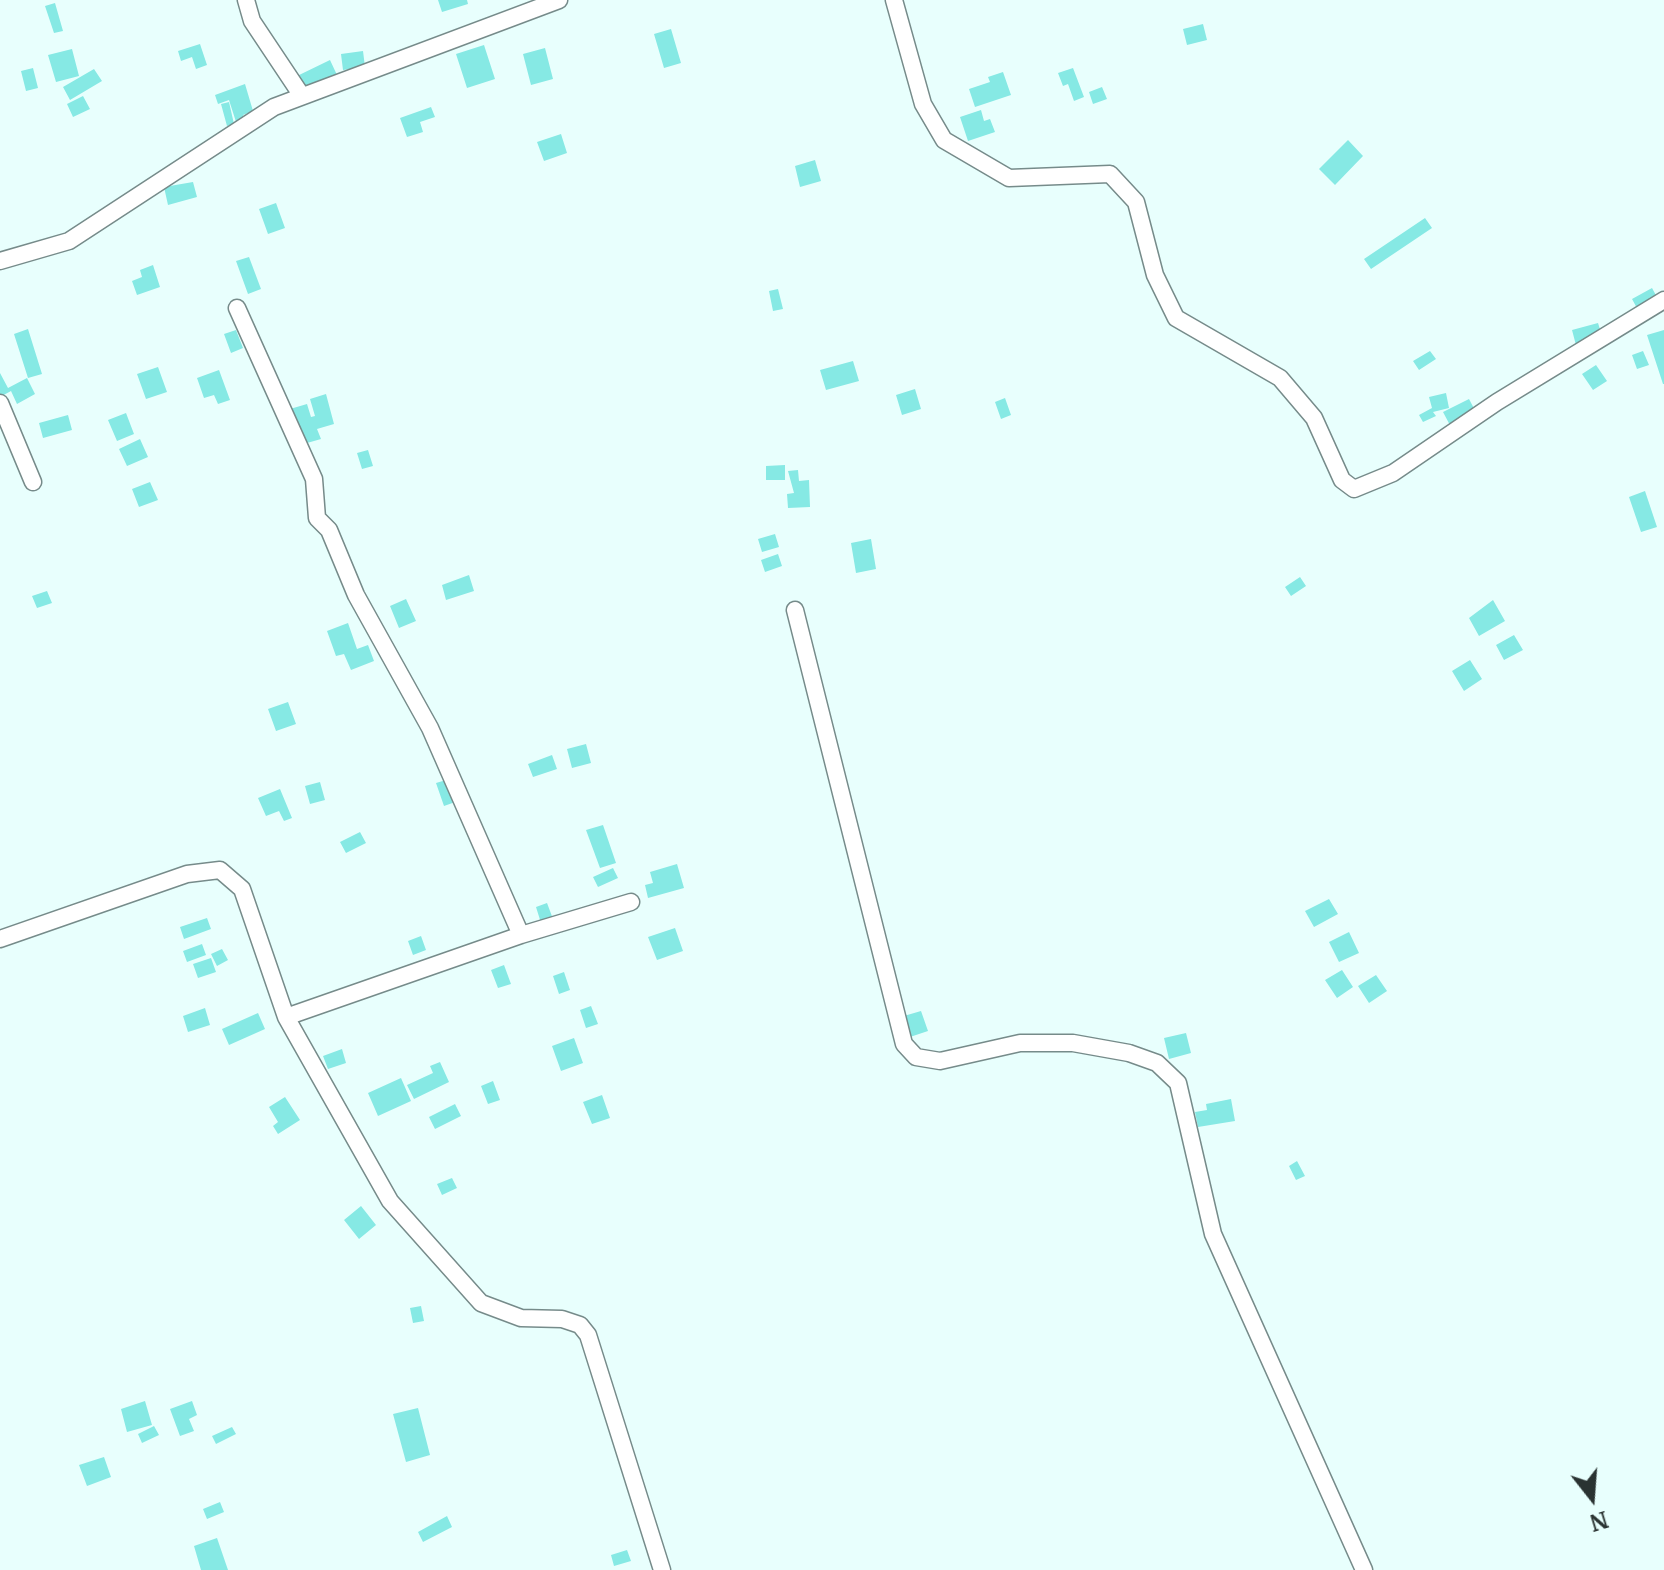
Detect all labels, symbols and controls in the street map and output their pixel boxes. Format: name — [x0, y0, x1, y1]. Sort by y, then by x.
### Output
north arrow — [1552, 1458, 1632, 1538]
text: N — [1587, 1505, 1611, 1537]

